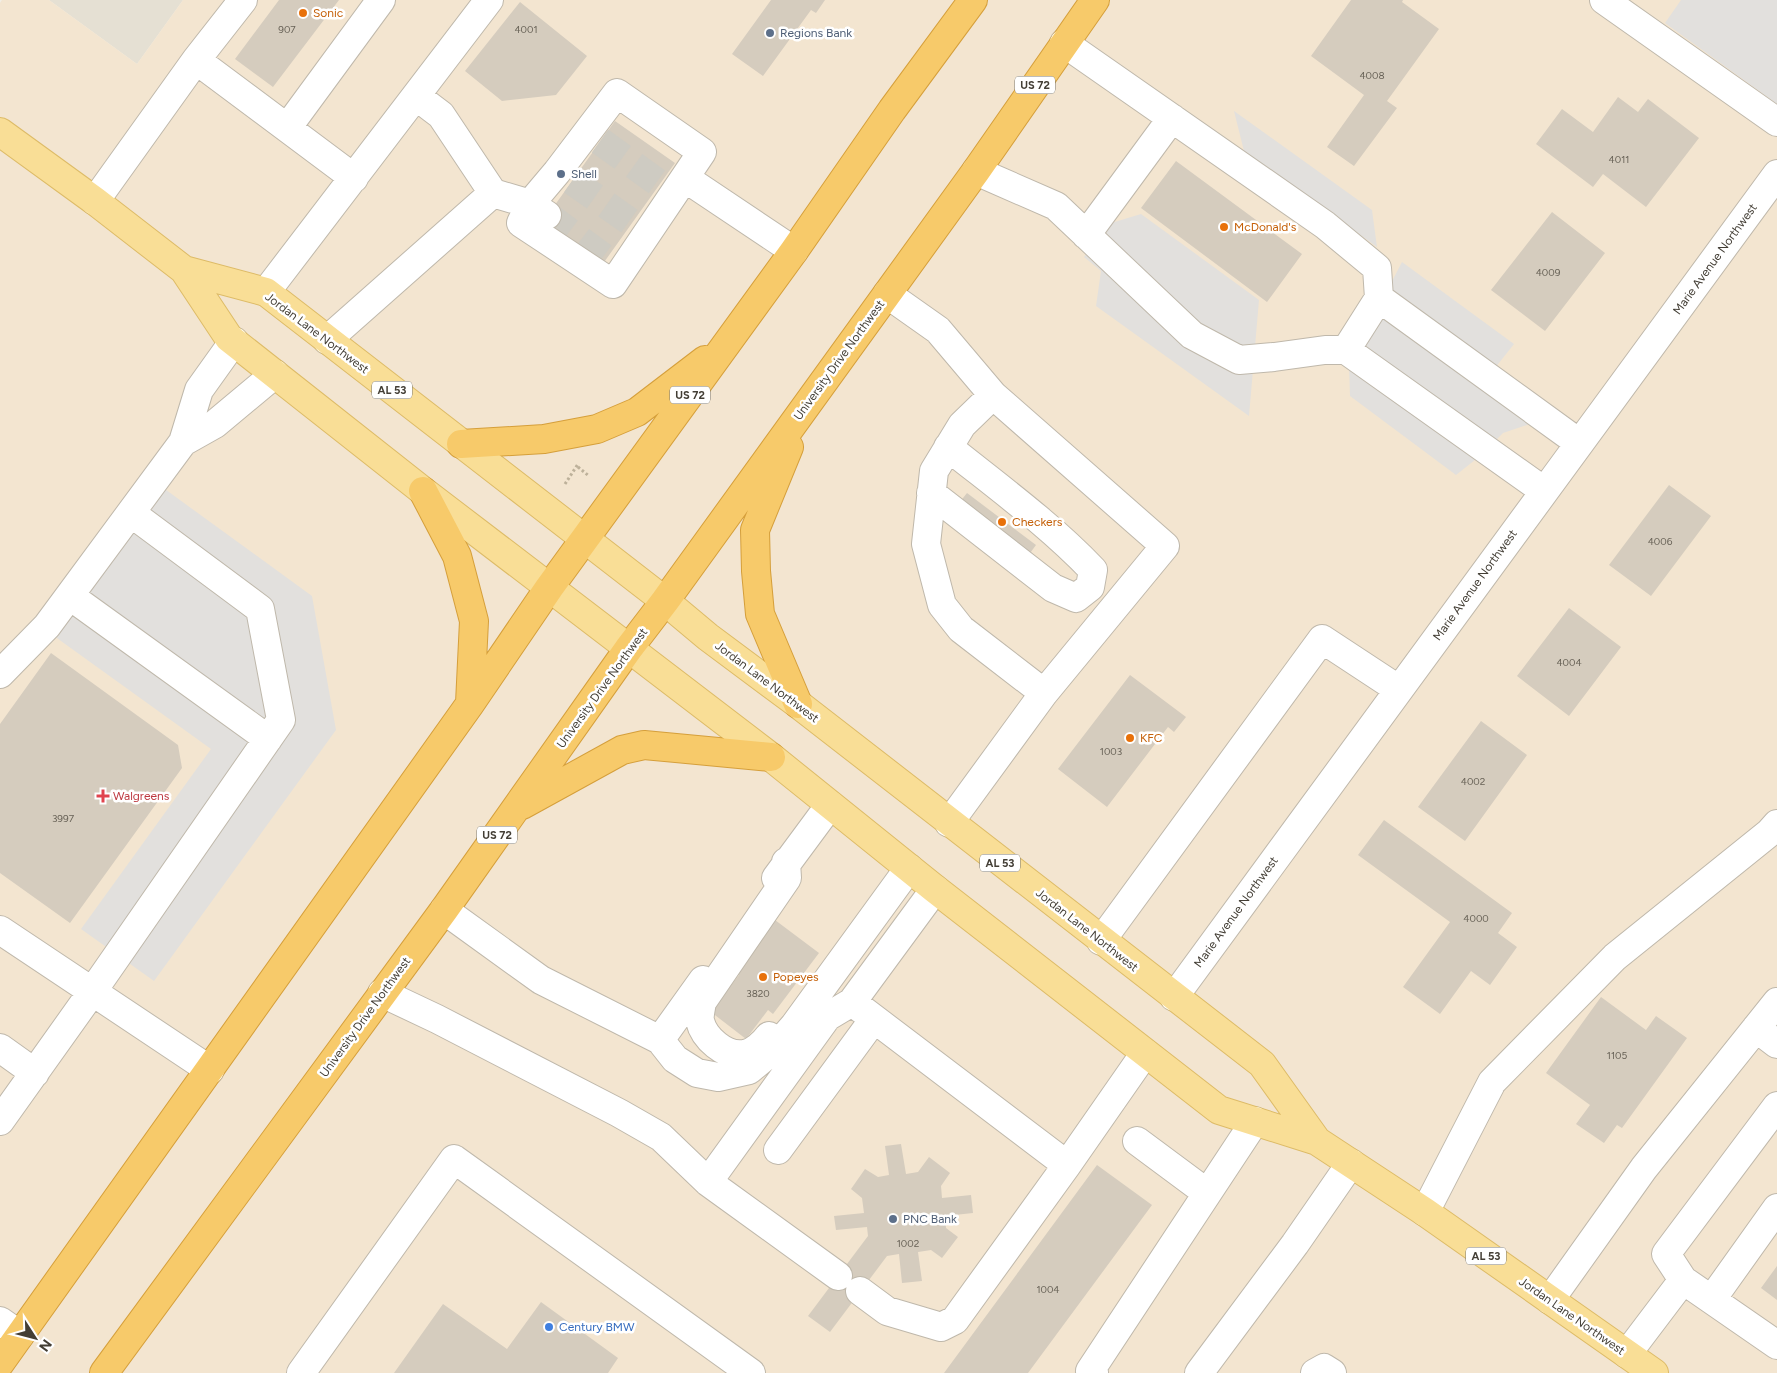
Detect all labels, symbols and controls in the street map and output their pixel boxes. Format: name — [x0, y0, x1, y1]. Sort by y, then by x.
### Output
place label: Sonic — [313, 6, 344, 20]
marker: Sonic — [297, 7, 309, 19]
house number: 907 — [278, 23, 296, 36]
house number: 4001 — [514, 23, 538, 36]
place label: Regions Bank — [780, 26, 852, 40]
marker: Regions Bank — [764, 27, 776, 39]
house number: 4008 — [1359, 69, 1385, 82]
road number: US 72 — [1015, 76, 1055, 94]
house number: 4011 — [1609, 153, 1629, 166]
place label: Shell — [571, 167, 597, 181]
marker: Shell — [555, 168, 567, 180]
street label: Marie Avenue Northwest — [1670, 200, 1760, 317]
place label: McDonald's — [1234, 220, 1297, 234]
marker: McDonald's — [1218, 221, 1230, 233]
house number: 4009 — [1536, 266, 1561, 279]
street label: Jordan Lane Northwest — [262, 289, 372, 377]
street label: University Drive Northwest — [791, 297, 888, 423]
road number: AL 53 — [372, 382, 412, 398]
road number: US 72 — [670, 386, 710, 404]
place label: Checkers — [1012, 515, 1063, 529]
marker: Checkers — [996, 516, 1008, 528]
street label: Marie Avenue Northwest — [1430, 526, 1520, 643]
house number: 4006 — [1648, 535, 1673, 548]
street label: University Drive Northwest — [554, 625, 651, 751]
street label: Jordan Lane Northwest — [712, 638, 822, 726]
house number: 4004 — [1556, 656, 1582, 669]
place label: KFC — [1140, 731, 1163, 745]
marker: KFC — [1124, 732, 1136, 744]
house number: 1003 — [1100, 745, 1122, 758]
house number: 4002 — [1461, 775, 1485, 788]
place label: Walgreens — [113, 789, 170, 803]
marker: Walgreens — [97, 790, 109, 802]
house number: 3997 — [52, 812, 75, 825]
road number: US 72 — [477, 826, 517, 844]
street label: Marie Avenue Northwest — [1191, 853, 1281, 970]
road number: AL 53 — [980, 854, 1020, 871]
street label: Jordan Lane Northwest — [1033, 886, 1141, 975]
house number: 4000 — [1463, 912, 1489, 925]
street label: University Drive Northwest — [317, 954, 414, 1080]
place label: Popeyes — [773, 970, 819, 984]
marker: Popeyes — [757, 971, 769, 983]
house number: 3820 — [746, 987, 770, 1000]
house number: 1105 — [1607, 1049, 1627, 1062]
place label: PNC Bank — [903, 1212, 957, 1226]
marker: PNC Bank — [887, 1213, 899, 1225]
house number: 1002 — [897, 1237, 919, 1250]
road number: AL 53 — [1466, 1248, 1506, 1264]
street label: Jordan Lane Northwest — [1516, 1274, 1628, 1358]
house number: 1004 — [1036, 1283, 1060, 1296]
north arrow — [10, 1313, 60, 1363]
place label: Century BMW — [559, 1320, 635, 1334]
marker: Century BMW — [543, 1321, 555, 1333]
text: N — [35, 1336, 55, 1355]

